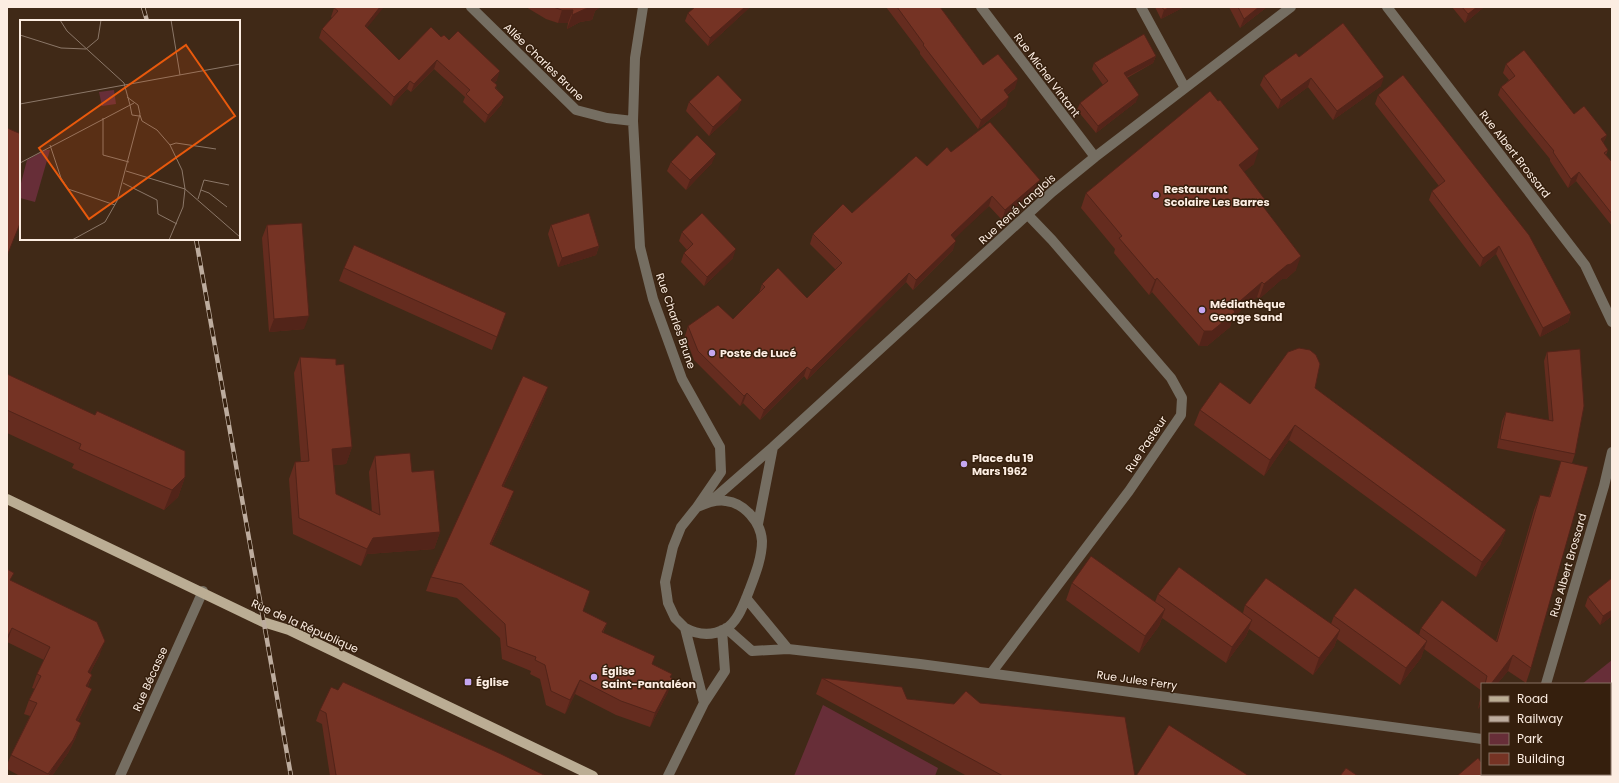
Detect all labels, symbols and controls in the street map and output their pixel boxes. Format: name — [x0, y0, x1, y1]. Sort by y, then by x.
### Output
street label: Allée Charles Brune — [500, 19, 588, 105]
inset map — [20, 20, 240, 240]
street label: Rue Michel Vintant — [1010, 30, 1084, 120]
street label: Rue Albert Brossard — [1476, 107, 1554, 201]
street label: Rue René Langlois — [975, 170, 1059, 248]
place label: Restaurant Scolaire Les Barres — [1164, 181, 1270, 210]
marker: Restaurant Scolaire Les Barres — [1151, 190, 1161, 200]
street label: Rue Charles Brune — [652, 271, 700, 371]
place label: Médiathèque George Sand — [1210, 296, 1286, 325]
marker: Médiathèque George Sand — [1197, 305, 1207, 315]
place label: Poste de Lucé — [720, 345, 796, 361]
marker: Poste de Lucé — [707, 348, 717, 358]
street label: Rue Pasteur — [1121, 413, 1171, 475]
place label: Place du 19 Mars 1962 — [972, 450, 1034, 479]
marker: Place du 19 Mars 1962 — [959, 459, 969, 469]
street label: Rue Albert Brossard — [1546, 511, 1590, 619]
street label: Rue de la République — [249, 595, 361, 657]
street label: Rue Bécasse — [129, 644, 172, 714]
place label: Église Saint-Pantaléon — [602, 663, 696, 692]
street label: Rue Jules Ferry — [1096, 666, 1179, 694]
marker: Église Saint-Pantaléon — [589, 672, 599, 682]
place label: Église — [476, 674, 509, 690]
marker: Église — [463, 677, 473, 687]
legend — [1481, 683, 1611, 775]
text: Road — [1517, 690, 1548, 707]
text: Railway — [1517, 710, 1563, 727]
text: Park — [1517, 730, 1544, 747]
text: Building — [1517, 750, 1565, 767]

